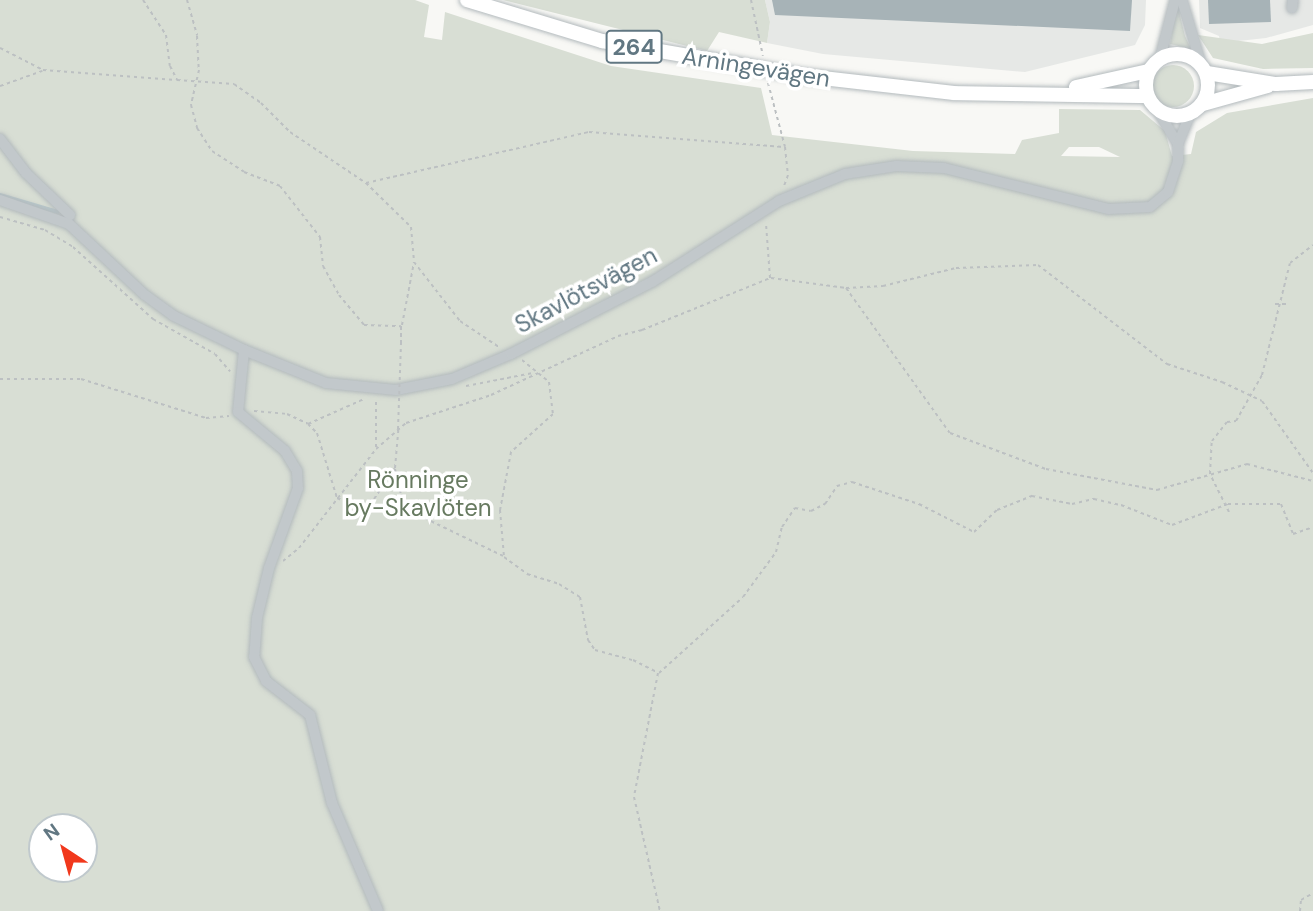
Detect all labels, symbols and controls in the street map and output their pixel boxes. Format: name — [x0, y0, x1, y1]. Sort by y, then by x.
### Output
road number: 264 — [604, 28, 664, 66]
street label: Arningevägen — [680, 41, 832, 93]
street label: Skavlötsvägen — [510, 241, 662, 339]
park label: Rönninge by-Skavlöten — [344, 466, 492, 522]
north arrow — [28, 813, 98, 883]
text: N — [39, 818, 64, 846]

